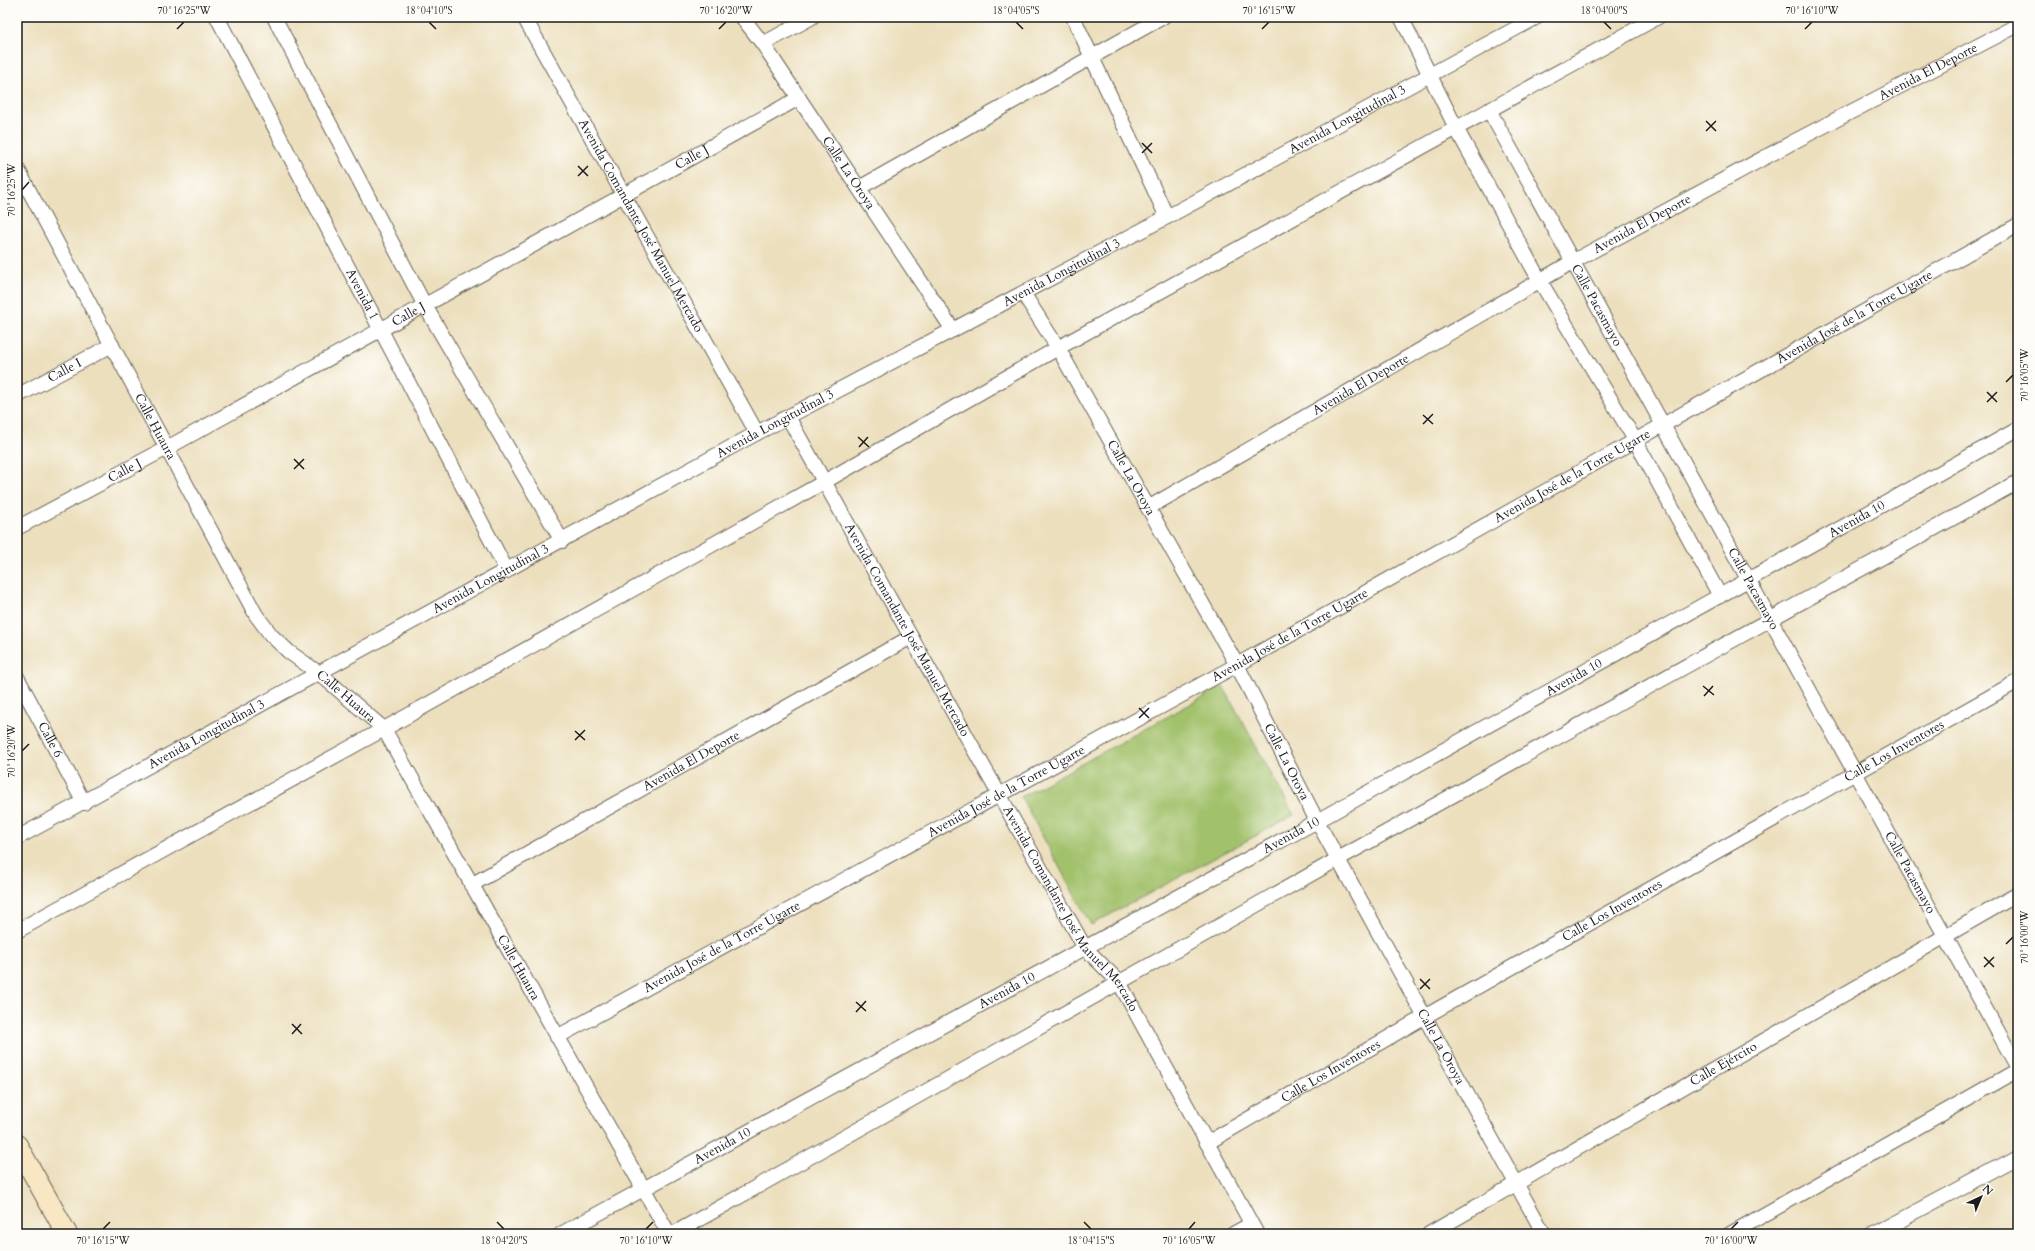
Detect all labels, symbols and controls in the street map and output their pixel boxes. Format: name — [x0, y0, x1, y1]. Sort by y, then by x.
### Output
text: 70°16'25"W — [157, 4, 212, 18]
text: 18°04'10"S — [405, 4, 453, 18]
text: 70°16'20"W — [699, 4, 754, 18]
text: 18°04'05"S — [992, 4, 1040, 18]
text: 70°16'15"W — [1242, 4, 1297, 18]
text: 18°04'00"S — [1580, 4, 1628, 18]
text: 70°16'10"W — [1785, 4, 1840, 18]
street label: Avenida El Deporte — [1876, 39, 1981, 105]
street label: Avenida Longitudinal 3 — [1286, 81, 1409, 158]
street label: Avenida Comandante José Manuel Mercado — [574, 116, 708, 336]
street label: Calle La Oroya — [818, 133, 880, 213]
street label: Calle J — [672, 141, 712, 174]
text: 70°16'25"W — [5, 162, 19, 217]
street label: Avenida El Deporte — [1590, 190, 1694, 258]
street label: Avenida Longitudinal 3 — [1000, 234, 1124, 311]
street label: Calle Pacasmayo — [1567, 261, 1627, 350]
street label: Avenida 1 — [341, 266, 383, 323]
street label: Avenida José de la Torre Ugarte — [1773, 266, 1936, 368]
street label: Calle J — [388, 298, 429, 331]
text: 70°16'05"W — [2018, 347, 2032, 402]
street label: Avenida El Deporte — [1309, 349, 1412, 420]
street label: Calle I — [44, 354, 85, 387]
street label: Avenida Longitudinal 3 — [713, 385, 837, 462]
street label: Calle Huaura — [130, 390, 180, 463]
street label: Avenida José de la Torre Ugarte — [1491, 425, 1654, 527]
street label: Calle La Oroya — [1103, 437, 1160, 519]
street label: Calle J — [105, 454, 145, 487]
street label: Avenida 10 — [1825, 496, 1889, 542]
street label: Avenida Comandante José Manuel Mercado — [840, 520, 974, 740]
street label: Avenida Longitudinal 3 — [429, 540, 552, 618]
street label: Calle Pacasmayo — [1723, 545, 1783, 633]
street label: Avenida José de la Torre Ugarte — [1209, 584, 1371, 686]
street label: Avenida 10 — [1543, 654, 1606, 700]
street label: Calle Huaura — [313, 666, 380, 727]
street label: Avenida Longitudinal 3 — [145, 695, 268, 773]
street label: Calle Los Inventores — [1841, 716, 1947, 787]
street label: Calle 6 — [33, 719, 67, 761]
street label: Calle La Oroya — [1259, 720, 1314, 804]
text: 70°16'20"W — [5, 723, 19, 778]
street label: Avenida El Deporte — [640, 726, 743, 795]
street label: Avenida José de la Torre Ugarte — [924, 741, 1088, 842]
street label: Avenida Comandante José Manuel Mercado — [998, 803, 1143, 1015]
street label: Avenida 10 — [1260, 812, 1323, 858]
street label: Calle Pacasmayo — [1880, 828, 1940, 917]
street label: Calle Los Inventores — [1559, 875, 1665, 946]
street label: Avenida José de la Torre Ugarte — [640, 896, 804, 997]
text: 70°16'00"W — [2018, 909, 2032, 964]
street label: Calle Huaura — [493, 931, 545, 1004]
street label: Avenida 10 — [975, 967, 1039, 1013]
street label: Calle La Oroya — [1413, 1005, 1469, 1088]
street label: Calle Los Inventores — [1278, 1035, 1384, 1107]
street label: Calle Ejército — [1687, 1038, 1760, 1090]
street label: Avenida 10 — [691, 1123, 754, 1169]
north arrow — [1961, 1177, 2001, 1217]
text: N — [1979, 1181, 1997, 1199]
text: 70°16'15"W — [76, 1234, 131, 1248]
text: 18°04'20"S — [480, 1234, 528, 1248]
text: 70°16'10"W — [619, 1234, 674, 1248]
text: 18°04'15"S — [1067, 1234, 1115, 1248]
text: 70°16'05"W — [1162, 1234, 1217, 1248]
text: 70°16'00"W — [1704, 1234, 1759, 1248]

